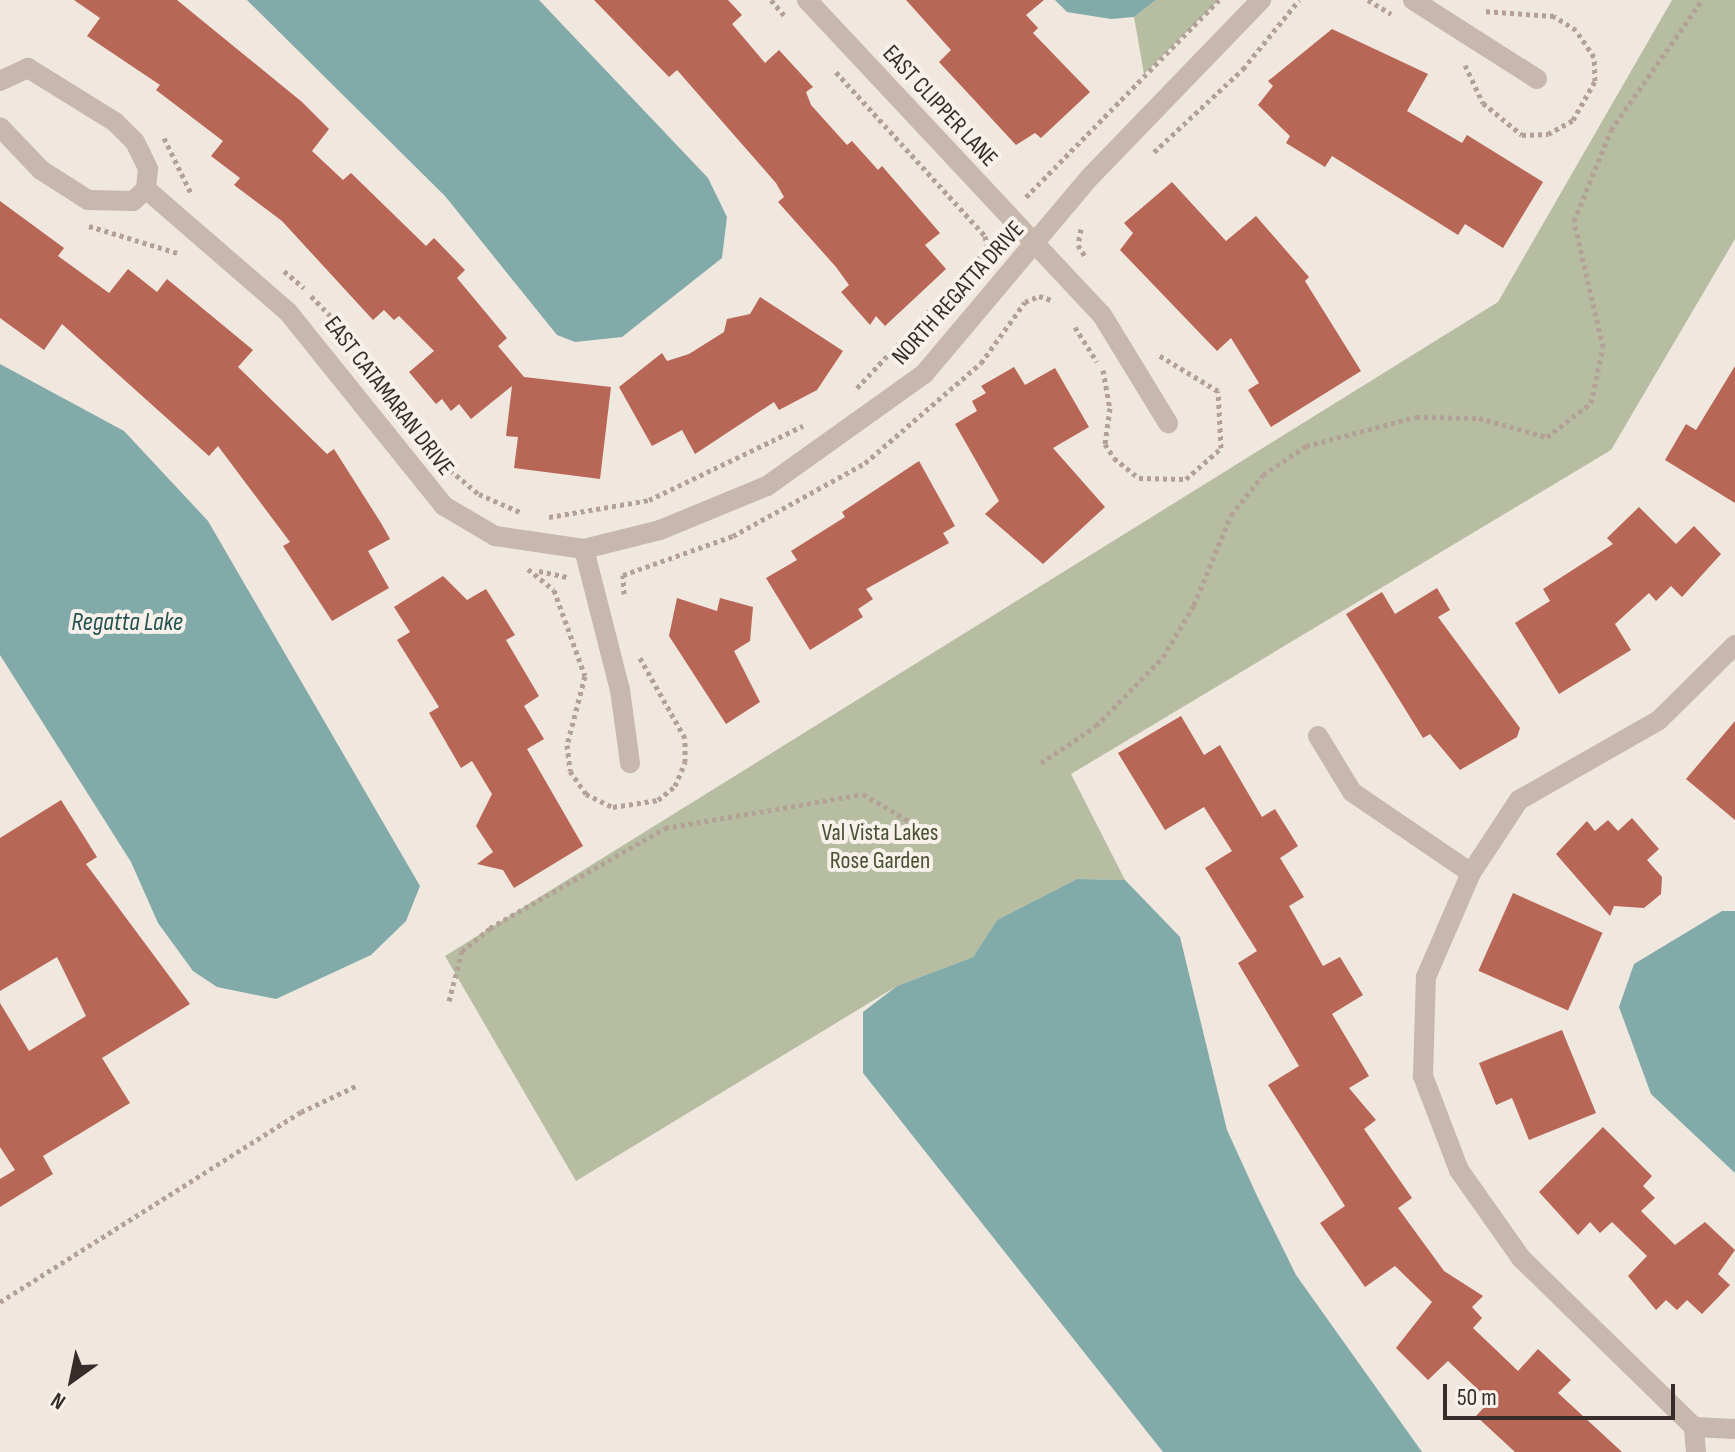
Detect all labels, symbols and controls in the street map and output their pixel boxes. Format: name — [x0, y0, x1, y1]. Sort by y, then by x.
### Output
street label: EAST CLIPPER LANE — [876, 39, 1004, 173]
street label: NORTH REGATTA DRIVE — [886, 215, 1030, 371]
street label: EAST CATAMARAN DRIVE — [318, 311, 460, 481]
water label: Regatta Lake — [71, 607, 183, 639]
park label: Val Vista Lakes Rose Garden — [822, 819, 938, 875]
north arrow — [32, 1340, 112, 1420]
scale bar — [1447, 1368, 1679, 1418]
text: 50 m — [1457, 1383, 1497, 1412]
text: N — [46, 1386, 71, 1415]

